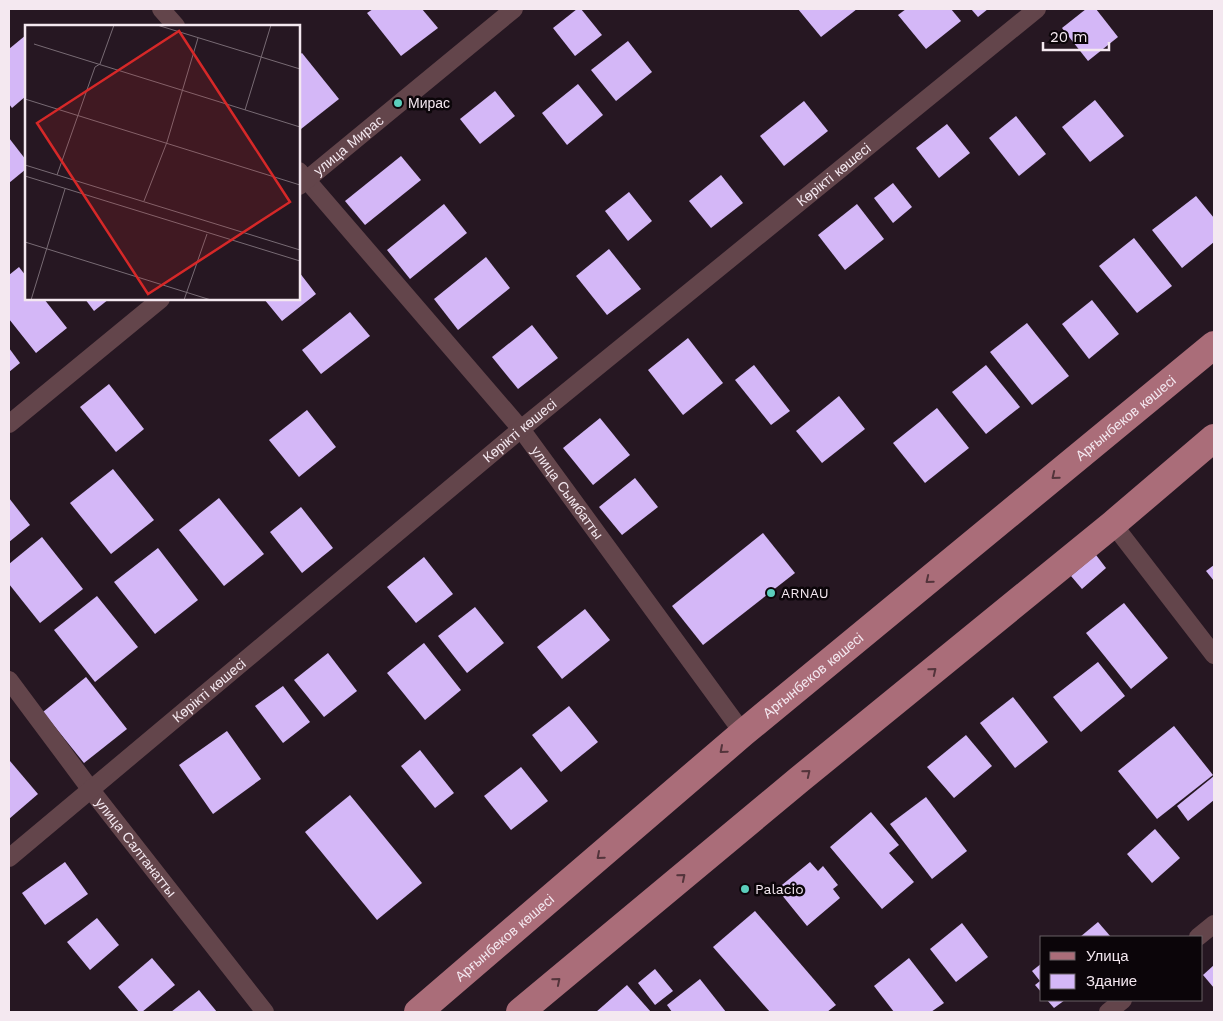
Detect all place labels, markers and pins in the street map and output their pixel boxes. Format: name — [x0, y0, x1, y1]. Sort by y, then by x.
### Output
place label: Мирас — [408, 95, 450, 111]
marker: Мирас — [392, 97, 404, 109]
place label: ARNAU — [781, 585, 829, 601]
marker: ARNAU — [765, 587, 777, 599]
place label: Palacio — [755, 881, 804, 897]
marker: Palacio — [739, 883, 751, 895]

